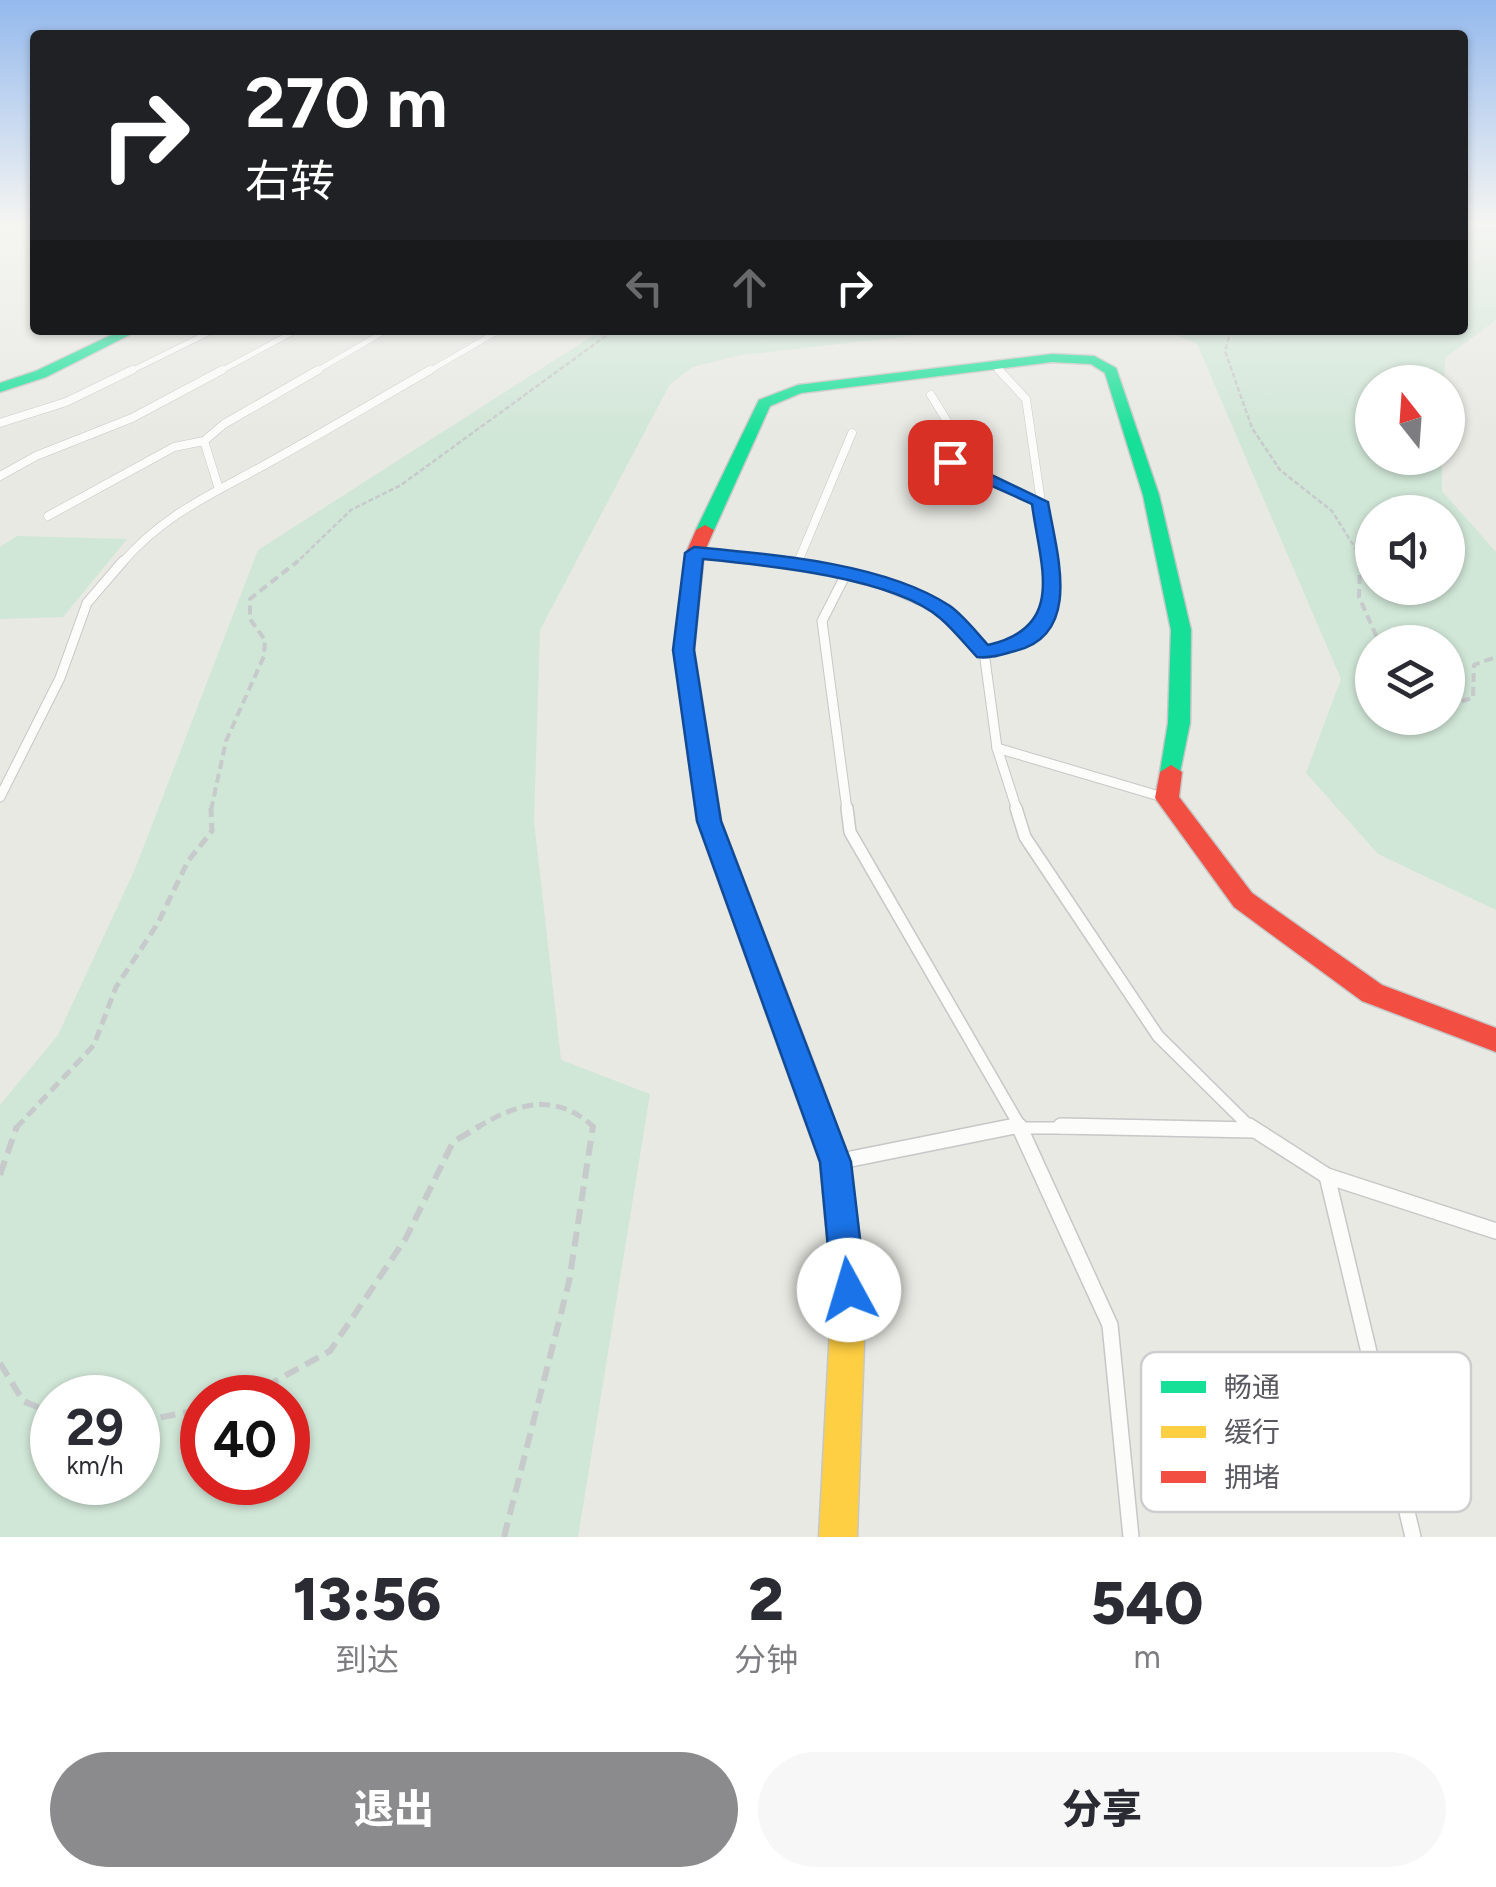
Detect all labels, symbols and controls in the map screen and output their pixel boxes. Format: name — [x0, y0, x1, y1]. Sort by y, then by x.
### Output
text: 270 m — [245, 60, 448, 145]
icon: right — [80, 70, 210, 200]
text: 右转 — [245, 154, 335, 208]
icon: left — [617, 260, 672, 315]
icon: ahead — [722, 260, 777, 315]
icon: right — [827, 260, 882, 315]
north arrow — [1355, 365, 1465, 475]
map controls — [1355, 365, 1465, 735]
pin — [908, 420, 993, 505]
icon: arrive — [923, 435, 978, 490]
button: sound — [1355, 495, 1465, 605]
button: layers — [1355, 625, 1465, 735]
position arrow — [797, 1238, 901, 1342]
legend — [1141, 1352, 1471, 1512]
text: 畅通 — [1224, 1370, 1280, 1404]
speed limit sign: 40 — [180, 1375, 310, 1505]
text: 29 — [66, 1397, 124, 1458]
text: 缓行 — [1224, 1415, 1280, 1449]
text: km/h — [66, 1450, 124, 1480]
text: 拥堵 — [1224, 1460, 1280, 1494]
text: 13:56 — [293, 1563, 442, 1635]
text: 2 — [749, 1563, 784, 1635]
text: 540 — [1091, 1567, 1203, 1639]
text: m — [1133, 1638, 1161, 1676]
text: 到达 — [335, 1641, 399, 1679]
text: 分钟 — [734, 1641, 798, 1679]
button: 退出 — [50, 1752, 738, 1867]
button: 分享 — [758, 1752, 1446, 1867]

